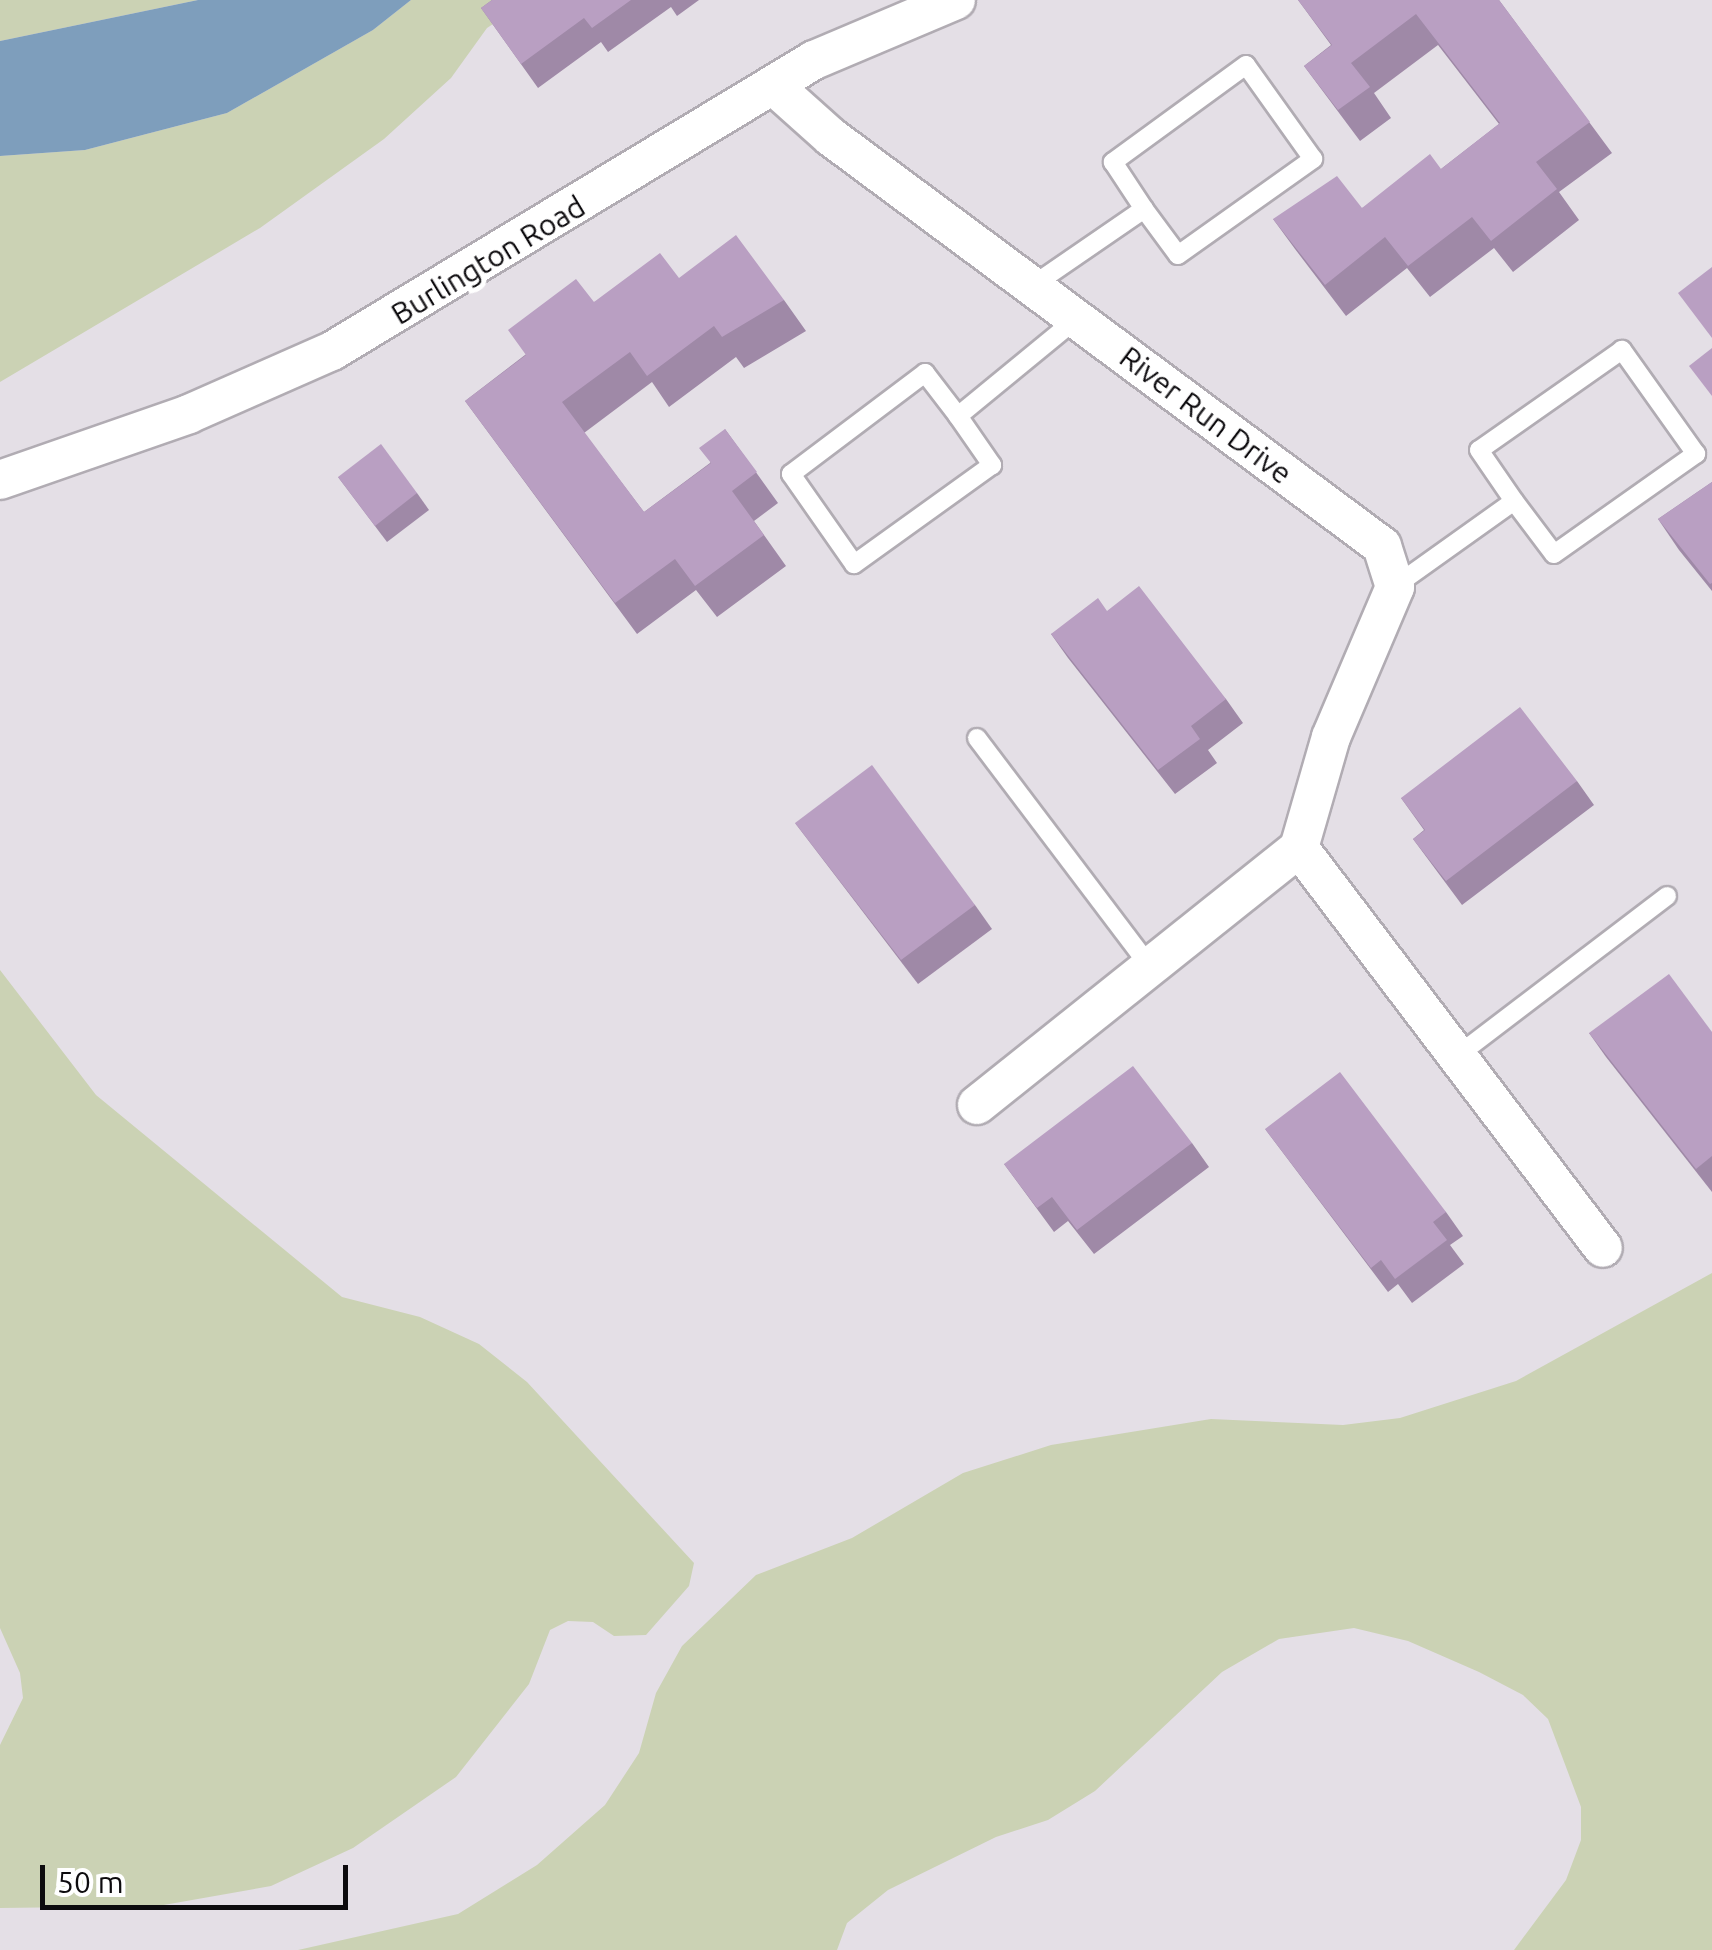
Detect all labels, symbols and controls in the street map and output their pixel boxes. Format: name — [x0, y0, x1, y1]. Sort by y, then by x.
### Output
street label: Burlington Road — [385, 188, 591, 332]
street label: River Run Drive — [1113, 339, 1299, 491]
scale bar — [45, 1845, 352, 1907]
text: 50 m — [57, 1865, 124, 1899]

